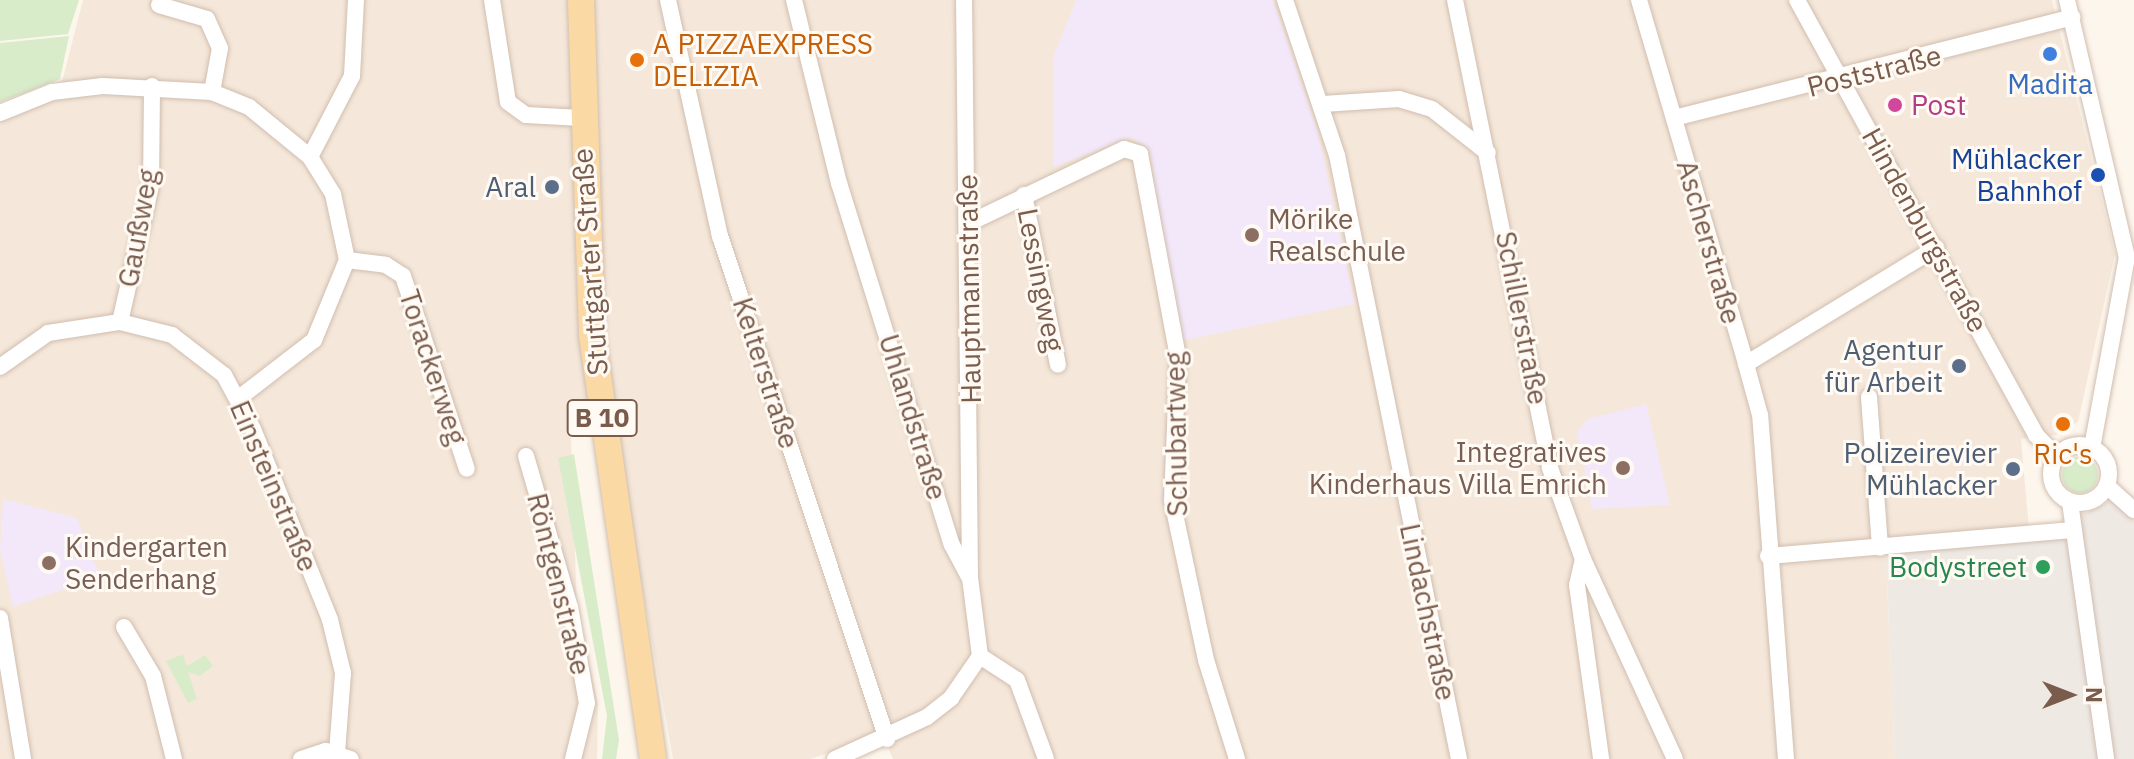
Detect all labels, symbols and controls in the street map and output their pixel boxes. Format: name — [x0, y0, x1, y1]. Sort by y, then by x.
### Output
place label: A PIZZAEXPRESS DELIZIA — [653, 27, 873, 93]
street label: Poststraße — [1803, 38, 1945, 104]
marker: Madita — [2041, 45, 2059, 63]
marker: A PIZZAEXPRESS DELIZIA — [628, 51, 646, 69]
place label: Madita — [2007, 67, 2093, 101]
place label: Post — [1911, 88, 1966, 122]
marker: Post — [1886, 96, 1904, 114]
street label: Hindenburgstraße — [1855, 122, 1995, 338]
place label: Mühlacker Bahnhof — [1951, 142, 2082, 208]
street label: Stuttgarter Straße — [565, 147, 615, 377]
street label: Ascherstraße — [1670, 156, 1748, 328]
street label: Gaußweg — [111, 166, 165, 290]
marker: Mühlacker Bahnhof — [2089, 166, 2107, 184]
place label: Aral — [485, 170, 536, 204]
street label: Hauptmannstraße — [950, 174, 988, 404]
marker: Aral — [543, 178, 561, 196]
place label: Mörike Realschule — [1268, 202, 1406, 268]
street label: Lessingweg — [1011, 205, 1071, 355]
marker: Mörike Realschule — [1243, 226, 1261, 244]
street label: Schillerstraße — [1489, 229, 1555, 407]
street label: Torackerweg — [392, 285, 474, 449]
street label: Kelterstraße — [726, 293, 806, 453]
street label: Uhlandstraße — [872, 330, 954, 504]
place label: Agentur für Arbeit — [1824, 333, 1943, 399]
street label: Schubartweg — [1158, 351, 1194, 517]
marker: Agentur für Arbeit — [1950, 357, 1968, 375]
street label: Einsteinstraße — [223, 396, 325, 576]
road number: B 10 — [566, 396, 638, 440]
marker: Ric's — [2054, 415, 2072, 433]
place label: Integratives Kinderhaus Villa Emrich — [1309, 435, 1607, 501]
place label: Polizeirevier Mühlacker — [1844, 436, 1997, 502]
place label: Ric's — [2033, 437, 2093, 471]
marker: Integratives Kinderhaus Villa Emrich — [1614, 459, 1632, 477]
marker: Polizeirevier Mühlacker — [2004, 460, 2022, 478]
street label: Röntgenstraße — [520, 490, 598, 678]
street label: Lindachstraße — [1393, 521, 1463, 703]
place label: Kindergarten Senderhang — [65, 530, 228, 596]
place label: Bodystreet — [1889, 550, 2027, 584]
marker: Kindergarten Senderhang — [40, 554, 58, 572]
marker: Bodystreet — [2034, 558, 2052, 576]
north arrow — [2030, 655, 2110, 735]
text: N — [2080, 687, 2109, 703]

